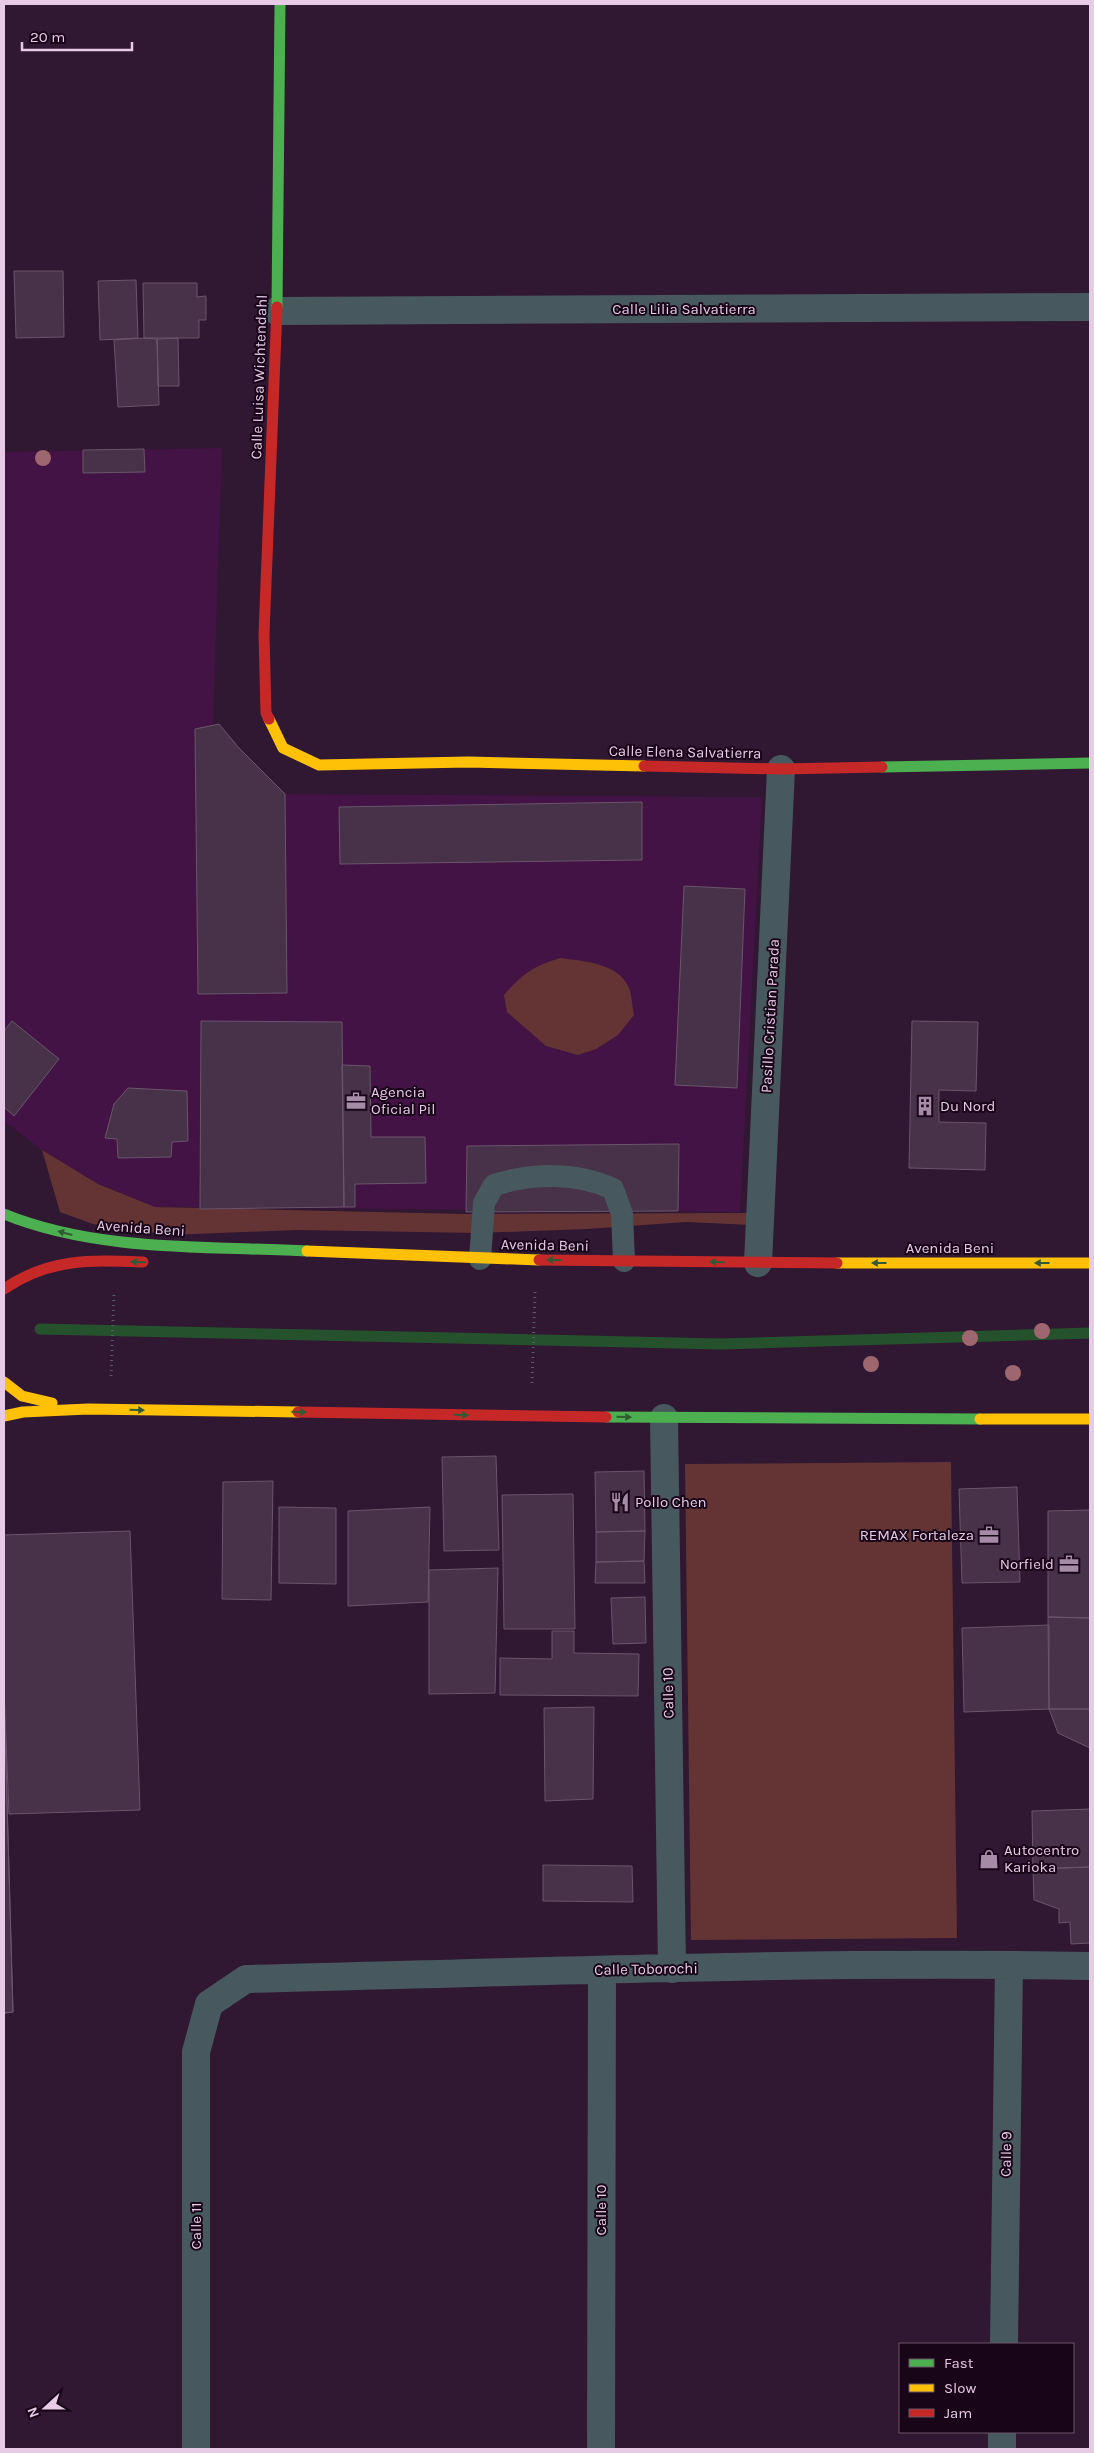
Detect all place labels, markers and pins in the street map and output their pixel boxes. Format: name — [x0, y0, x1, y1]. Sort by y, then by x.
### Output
place label: Agencia Oficial Pil — [371, 1083, 436, 1118]
office icon: Agencia Oficial Pil — [345, 1090, 367, 1112]
building icon: Du Nord — [914, 1095, 936, 1117]
place label: Du Nord — [940, 1097, 995, 1115]
restaurant icon: Pollo Chen — [609, 1491, 631, 1513]
place label: Pollo Chen — [635, 1493, 707, 1511]
office icon: REMAX Fortaleza — [978, 1524, 1000, 1546]
place label: REMAX Fortaleza — [860, 1526, 974, 1544]
office icon: Norfield — [1058, 1553, 1080, 1575]
place label: Norfield — [1000, 1555, 1054, 1573]
place label: Autocentro Karioka — [1004, 1841, 1079, 1876]
shop icon: Autocentro Karioka — [978, 1848, 1000, 1870]

